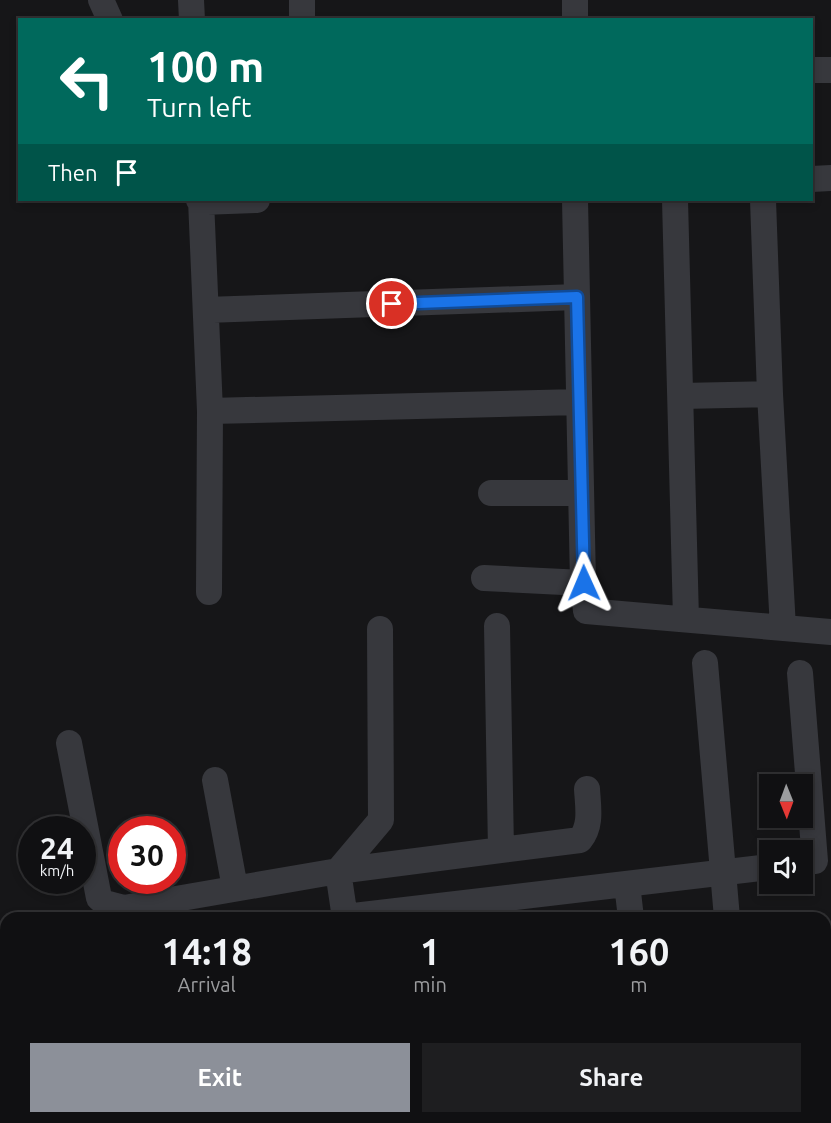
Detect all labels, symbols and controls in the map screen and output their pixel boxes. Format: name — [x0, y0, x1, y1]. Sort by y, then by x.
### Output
icon: left — [48, 42, 126, 120]
text: 100 m — [147, 43, 264, 90]
text: Turn left — [147, 92, 251, 122]
icon: arrive — [110, 156, 143, 189]
text: Then — [48, 160, 98, 185]
pin — [366, 278, 417, 329]
icon: arrive — [375, 287, 408, 320]
position arrow — [552, 551, 616, 615]
north arrow — [759, 774, 813, 828]
map controls — [759, 774, 813, 894]
speed limit sign: 30 — [108, 816, 186, 894]
text: 24 — [40, 831, 74, 865]
button: sound — [759, 840, 813, 894]
text: km/h — [40, 862, 74, 879]
text: 14:18 — [162, 931, 252, 972]
text: 1 — [420, 931, 440, 972]
text: 160 — [608, 931, 669, 972]
text: Arrival — [178, 973, 236, 996]
text: min — [413, 973, 447, 996]
text: m — [630, 973, 648, 996]
button: Exit — [30, 1043, 410, 1112]
button: Share — [422, 1043, 801, 1112]

